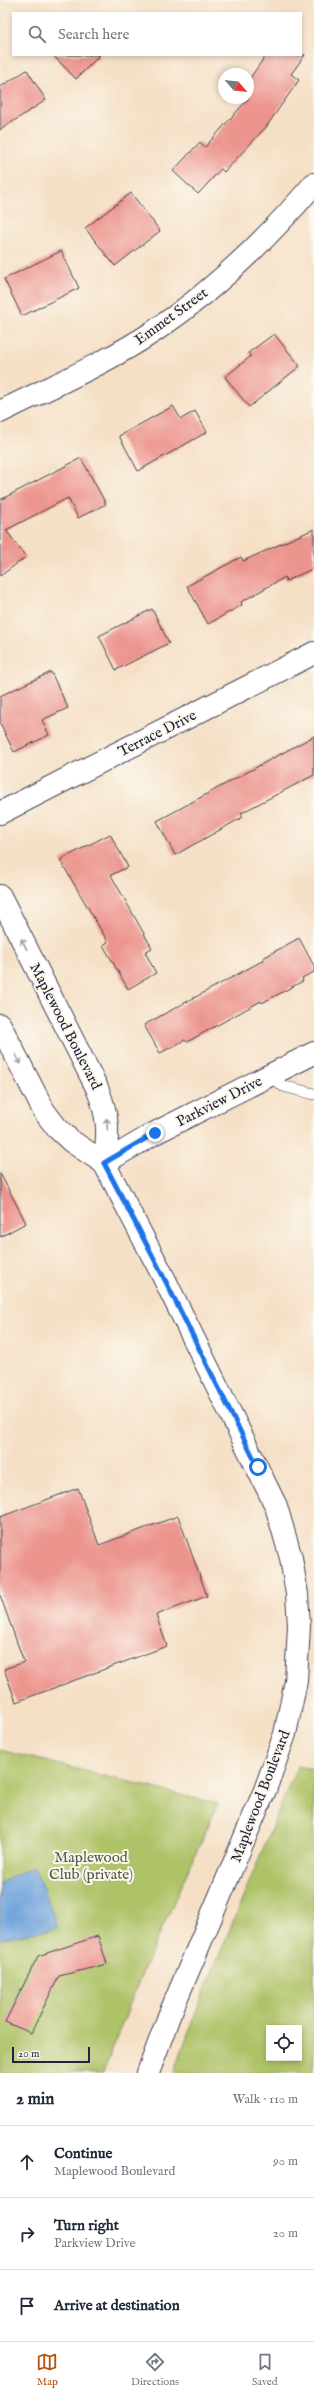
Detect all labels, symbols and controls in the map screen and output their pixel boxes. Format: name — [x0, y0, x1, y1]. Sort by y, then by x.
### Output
search box — [12, 12, 302, 56]
icon: search — [26, 23, 48, 45]
text: Search here — [58, 25, 129, 44]
north arrow — [218, 68, 254, 104]
street label: Emmet Street — [131, 283, 212, 349]
street label: Terrace Drive — [115, 706, 200, 761]
one-way arrow — [20, 938, 27, 950]
street label: Maplewood Boulevard — [25, 960, 106, 1094]
one-way arrow — [15, 1053, 22, 1065]
street label: Parkview Drive — [173, 1072, 266, 1131]
one-way arrow — [104, 1118, 111, 1131]
route end — [146, 1124, 164, 1142]
route start — [249, 1458, 267, 1476]
street label: Maplewood Boulevard — [227, 1726, 295, 1865]
park label: Maplewood Club (private) — [49, 1848, 133, 1884]
map controls — [266, 2025, 302, 2061]
button: locate — [266, 2025, 302, 2061]
scale bar — [12, 2045, 90, 2064]
text: 20 m — [18, 2047, 39, 2061]
text: 2 min — [16, 2089, 54, 2110]
text: Walk · 110 m — [233, 2091, 298, 2108]
text: Continue — [54, 2144, 112, 2163]
icon: ahead — [16, 2151, 38, 2173]
text: 90 m — [273, 2153, 298, 2170]
text: Maplewood Boulevard — [54, 2163, 175, 2180]
text: Turn right — [54, 2216, 119, 2235]
icon: right — [16, 2223, 38, 2245]
text: 20 m — [273, 2225, 298, 2242]
text: Parkview Drive — [54, 2235, 136, 2252]
icon: arrive — [16, 2295, 38, 2317]
text: Arrive at destination — [54, 2296, 180, 2315]
tab: Map — [36, 2351, 58, 2389]
tab: Directions — [131, 2351, 179, 2389]
tab: Saved — [252, 2351, 278, 2389]

